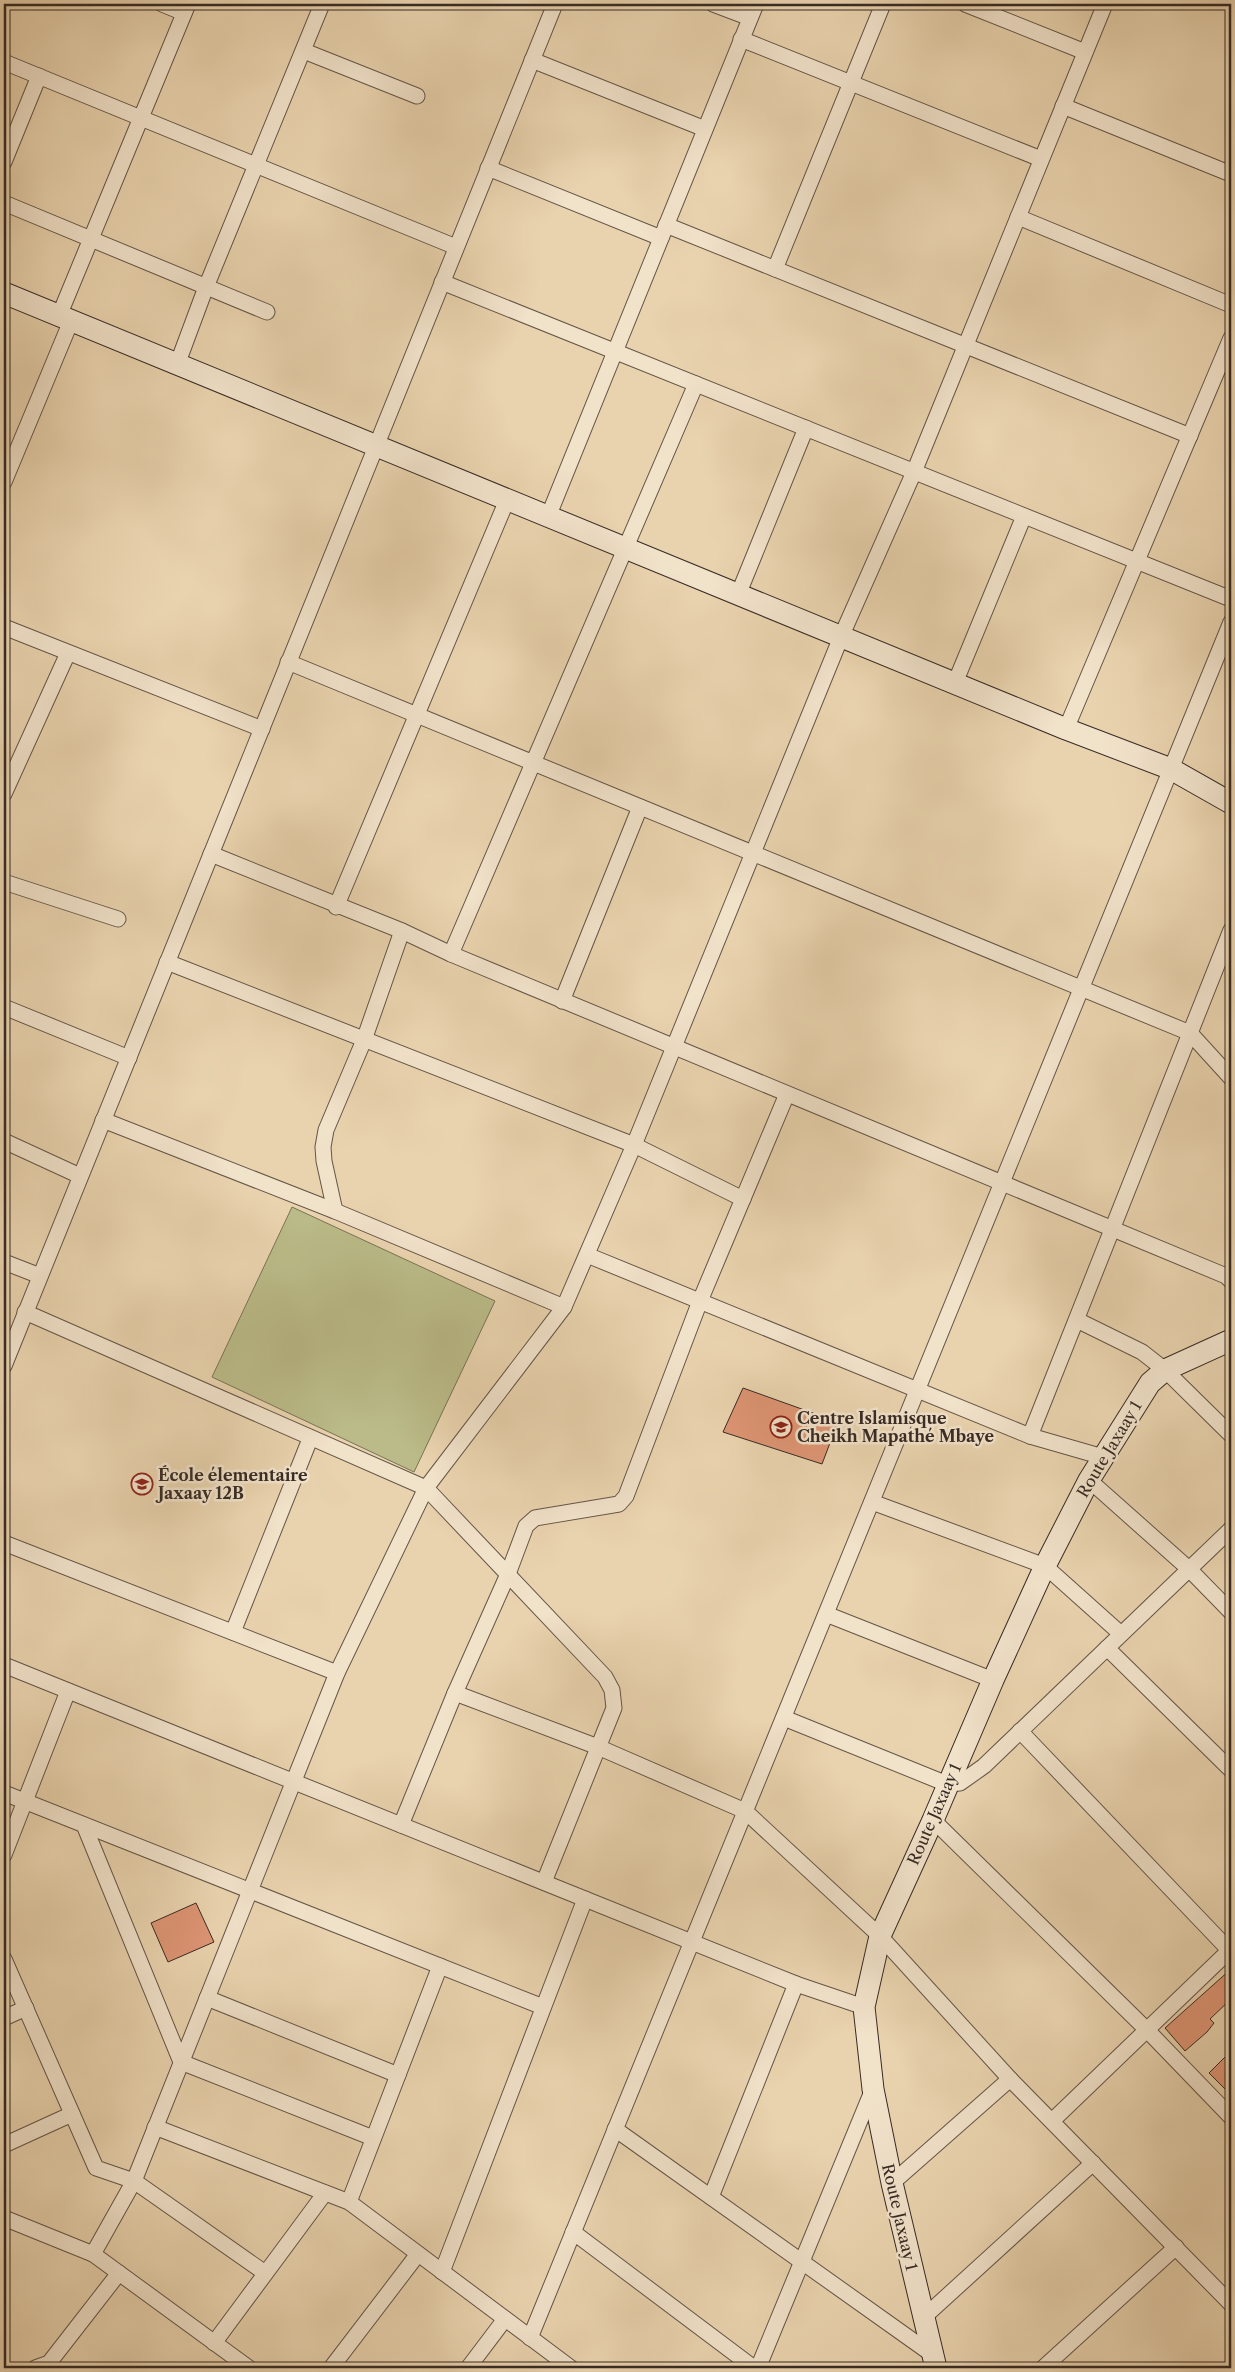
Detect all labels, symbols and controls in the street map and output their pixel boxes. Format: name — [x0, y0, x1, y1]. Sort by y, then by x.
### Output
street label: Route Jaxaay 1 — [1072, 1397, 1146, 1501]
place label: Centre Islamisque Cheikh Mapathé Mbaye — [797, 1408, 994, 1446]
school or university icon: Centre Islamisque Cheikh Mapathé Mbaye — [769, 1415, 793, 1439]
place label: École élementaire Jaxaay 12B — [155, 1465, 308, 1503]
school or university icon: École élementaire Jaxaay 12B — [130, 1472, 154, 1496]
street label: Route Jaxaay 1 — [903, 1760, 965, 1868]
street label: Route Jaxaay 1 — [878, 2162, 922, 2273]

